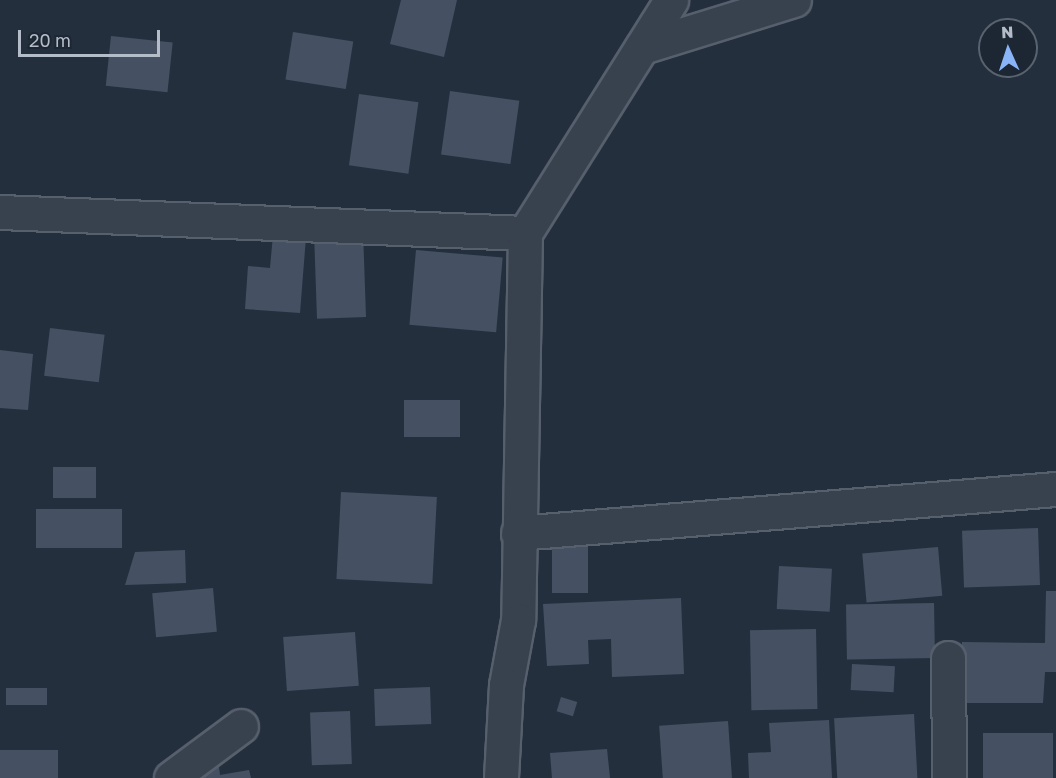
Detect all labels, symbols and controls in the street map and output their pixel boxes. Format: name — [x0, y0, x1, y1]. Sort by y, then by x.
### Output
scale bar — [21, 18, 164, 56]
north arrow — [978, 18, 1038, 78]
text: N — [1001, 22, 1014, 42]
text: 20 m — [29, 29, 71, 51]

